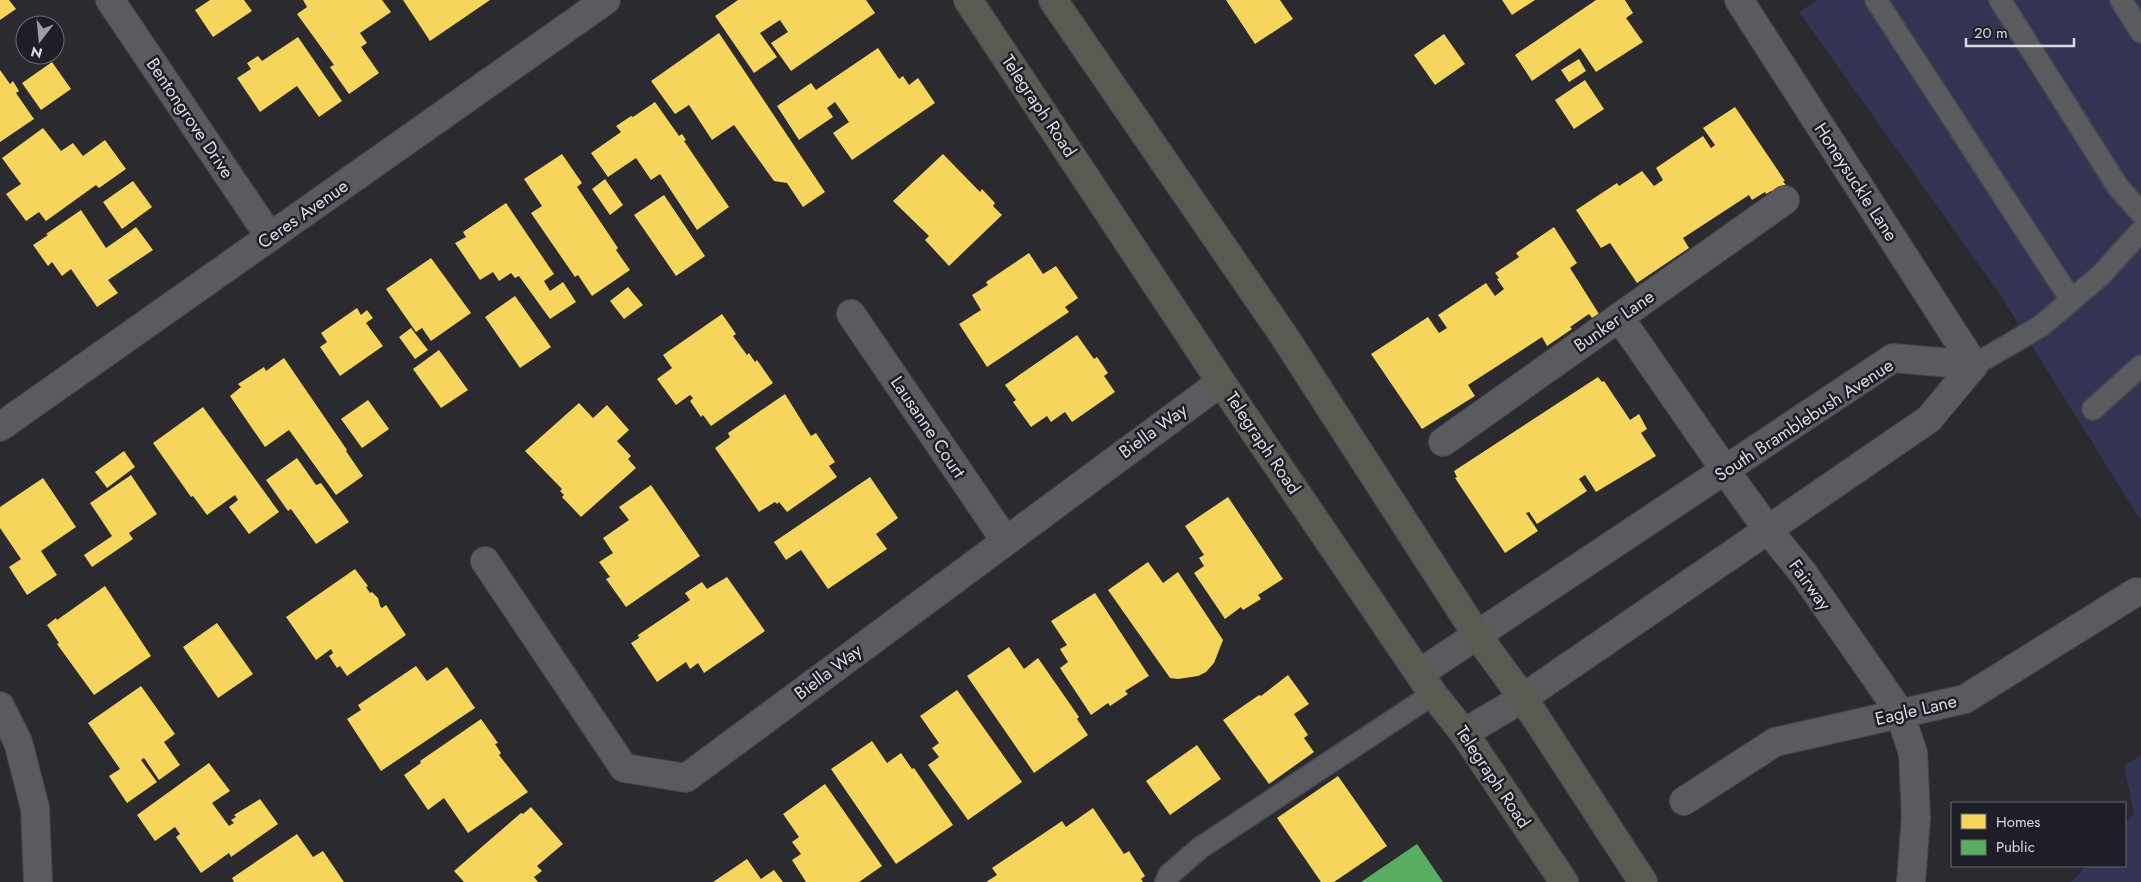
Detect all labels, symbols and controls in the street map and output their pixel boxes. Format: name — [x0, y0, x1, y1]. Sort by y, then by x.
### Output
north arrow — [15, 15, 65, 65]
scale bar — [1966, 15, 2074, 47]
text: 20 m — [1974, 22, 2008, 44]
text: N — [28, 41, 45, 64]
street label: Telegraph Road — [995, 50, 1083, 162]
street label: Bentongrove Drive — [140, 53, 240, 183]
street label: Honeysuckle Lane — [1808, 118, 1904, 246]
street label: Ceres Avenue — [252, 173, 354, 255]
street label: Bunker Lane — [1568, 284, 1660, 358]
street label: South Bramblebush Avenue — [1709, 352, 1899, 488]
street label: Lausanne Court — [884, 371, 972, 484]
street label: Telegraph Road — [1219, 387, 1307, 499]
street label: Biella Way — [1113, 397, 1193, 465]
street label: Fairway — [1783, 554, 1837, 616]
street label: Biella Way — [789, 638, 867, 706]
street label: Eagle Lane — [1873, 688, 1959, 732]
street label: Telegraph Road — [1449, 721, 1537, 833]
legend — [1951, 802, 2126, 867]
text: Homes — [1996, 811, 2040, 833]
text: Public — [1996, 836, 2035, 858]

